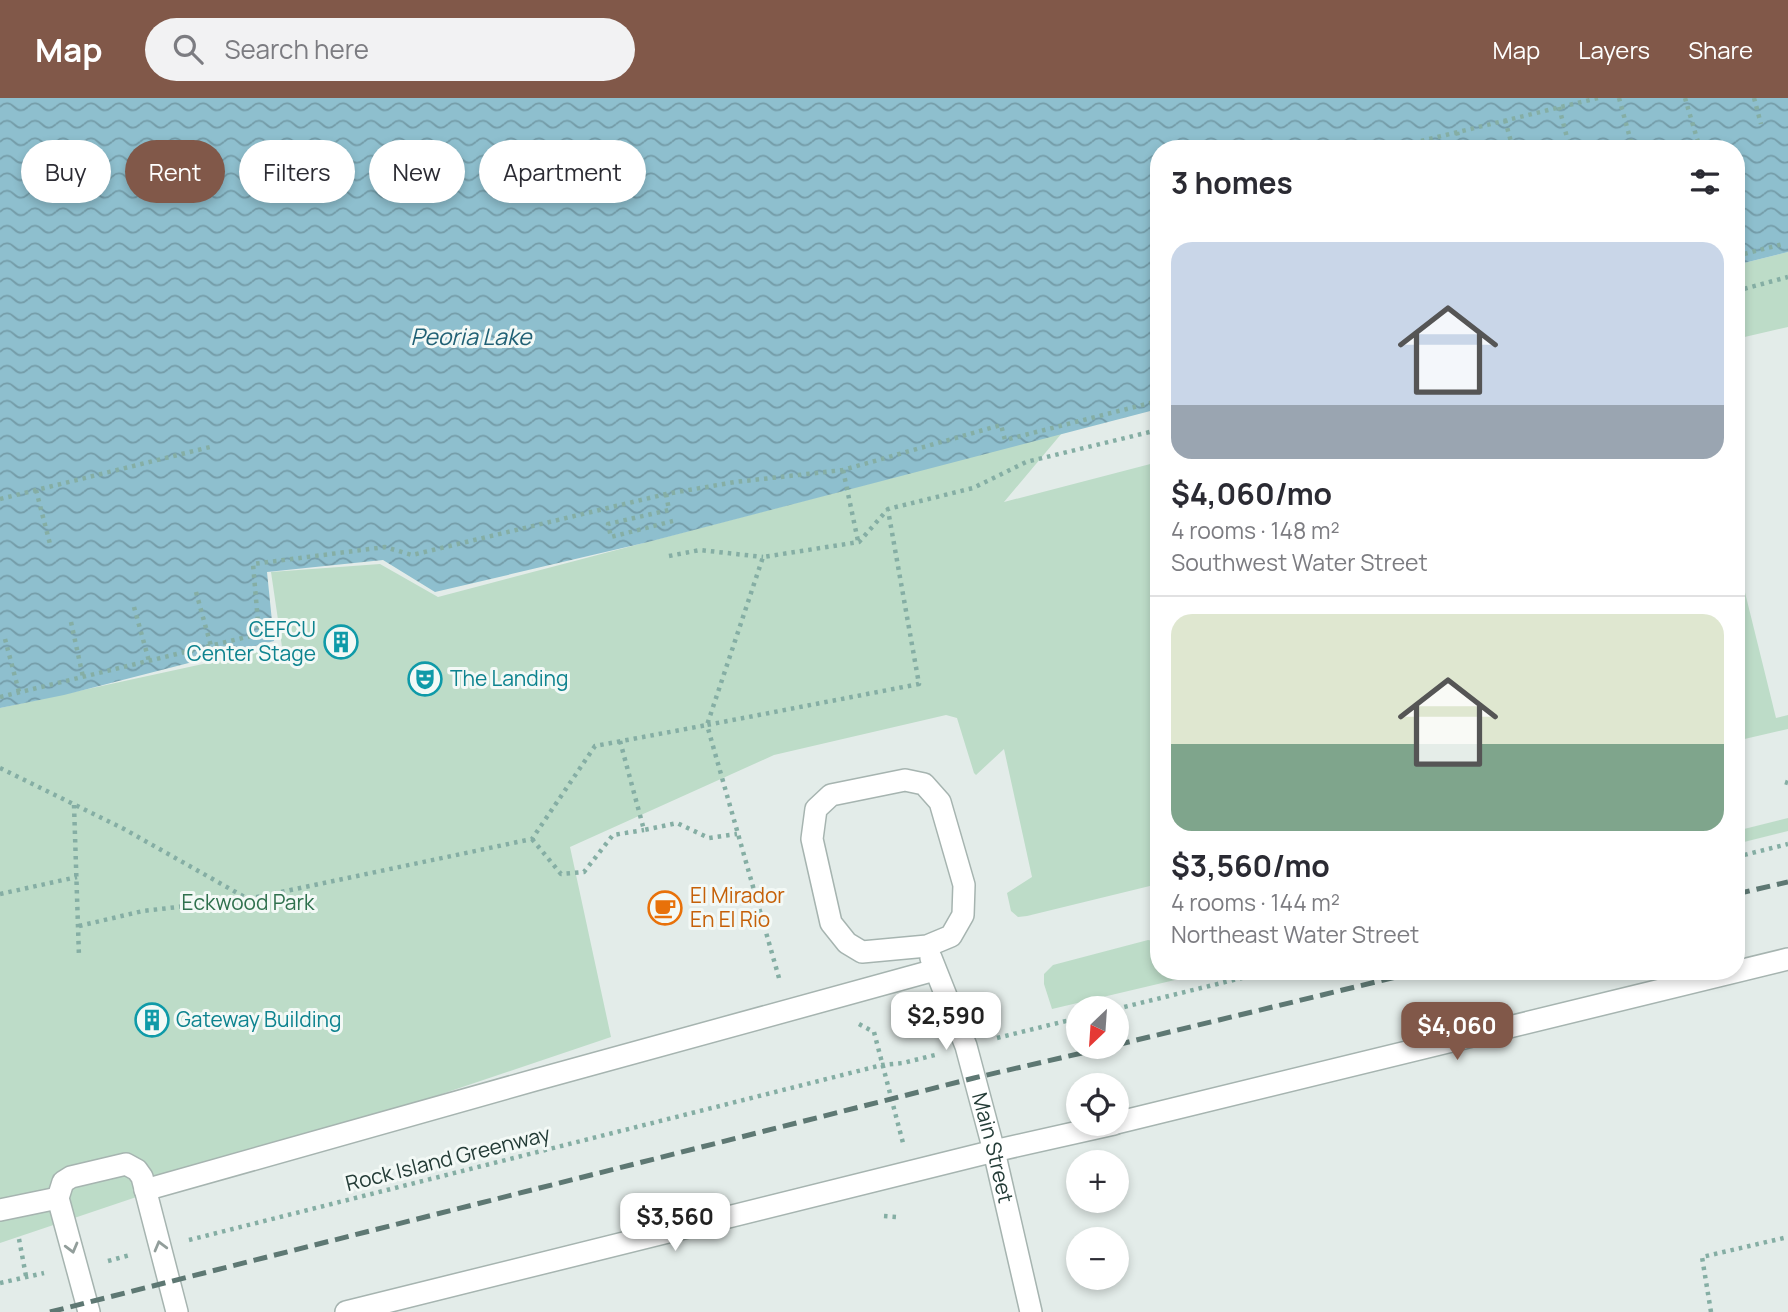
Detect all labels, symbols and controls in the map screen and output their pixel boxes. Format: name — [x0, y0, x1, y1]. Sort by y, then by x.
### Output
search box — [145, 18, 635, 81]
text: Map — [35, 27, 103, 72]
icon: search — [169, 30, 207, 68]
text: Search here — [225, 31, 369, 67]
text: Map — [1493, 33, 1540, 66]
text: Layers — [1578, 33, 1650, 66]
text: Share — [1688, 33, 1753, 66]
chip: Buy — [21, 140, 111, 203]
chip: Rent — [125, 140, 225, 203]
chip: Filters — [239, 140, 355, 203]
chip: New — [369, 140, 465, 203]
chip: Apartment — [479, 140, 646, 203]
text: 3 homes — [1171, 162, 1293, 203]
icon: filters — [1686, 163, 1724, 201]
icon: home — [1385, 287, 1511, 413]
water label: Peoria Lake — [410, 320, 533, 352]
text: $4,060/mo — [1171, 473, 1332, 514]
text: 4 rooms · 148 m² — [1171, 514, 1340, 546]
text: Southwest Water Street — [1171, 546, 1428, 578]
place label: CEFCU Center Stage — [187, 615, 316, 667]
building icon: CEFCU Center Stage — [322, 623, 360, 661]
icon: home — [1385, 659, 1511, 785]
theatre icon: The Landing — [406, 660, 444, 698]
place label: The Landing — [450, 664, 569, 692]
text: $3,560/mo — [1171, 845, 1330, 886]
place label: El Mirador En El Rio — [690, 881, 785, 933]
text: 4 rooms · 144 m² — [1171, 886, 1340, 918]
park label: Eckwood Park — [181, 888, 315, 916]
cafe icon: El Mirador En El Rio — [646, 889, 684, 927]
text: Northeast Water Street — [1171, 918, 1419, 950]
pin: $2,590 — [889, 992, 1003, 1052]
north arrow — [1066, 996, 1129, 1059]
map controls — [1066, 996, 1129, 1290]
text: $2,590 — [907, 999, 985, 1031]
building icon: Gateway Building — [133, 1001, 171, 1039]
pin: $4,060 — [1400, 1002, 1514, 1062]
place label: Gateway Building — [176, 1005, 342, 1033]
text: $4,060 — [1417, 1009, 1497, 1041]
button: locate — [1066, 1073, 1129, 1136]
street label: Main Street — [966, 1089, 1020, 1206]
street label: Rock Island Greenway — [343, 1119, 553, 1197]
button: + — [1066, 1150, 1129, 1213]
pin: $3,560 — [618, 1194, 732, 1253]
text: $3,560 — [636, 1200, 714, 1232]
button: − — [1066, 1227, 1129, 1290]
one-way arrow — [154, 1240, 168, 1252]
one-way arrow — [63, 1242, 78, 1254]

